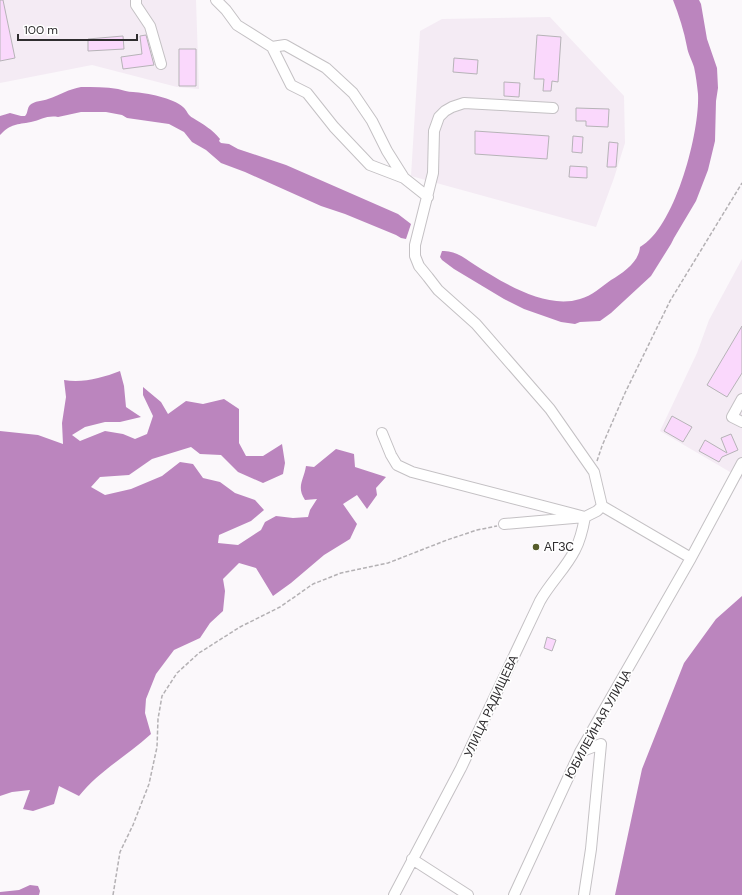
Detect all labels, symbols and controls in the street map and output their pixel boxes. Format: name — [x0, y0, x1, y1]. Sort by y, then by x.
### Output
scale bar — [18, 16, 137, 42]
text: 100 m — [24, 22, 58, 38]
place label: АГЗС — [544, 539, 574, 555]
marker: АГЗС — [531, 542, 541, 552]
street label: УЛИЦА РАДИЩЕВА — [460, 652, 522, 760]
street label: ЮБИЛЕЙНАЯ УЛИЦА — [561, 667, 635, 781]

